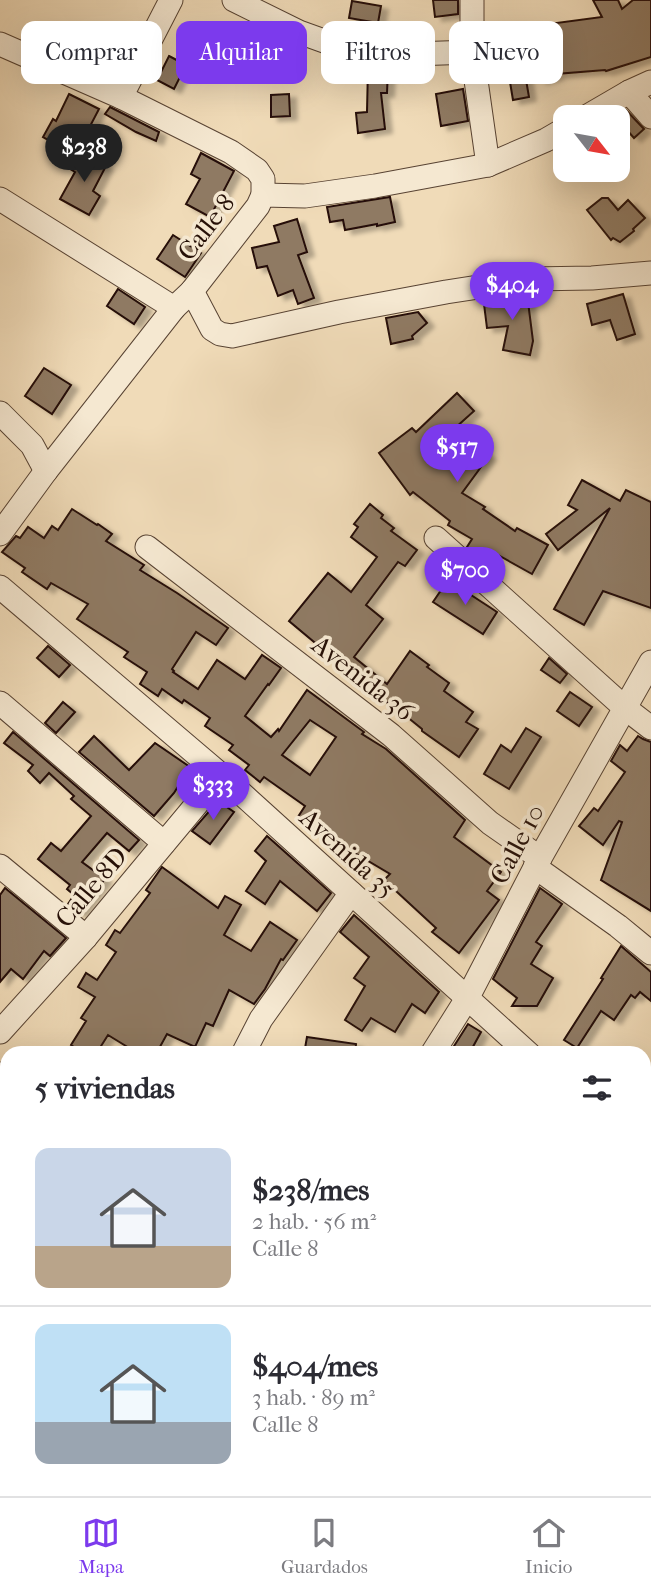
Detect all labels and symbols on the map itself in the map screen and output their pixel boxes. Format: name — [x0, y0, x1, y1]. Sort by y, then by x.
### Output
north arrow — [553, 105, 630, 182]
pin: $238 — [43, 124, 125, 184]
street label: Calle 8 — [171, 188, 242, 266]
pin: $404 — [471, 262, 553, 322]
pin: $517 — [416, 424, 498, 484]
pin: $700 — [424, 548, 506, 607]
street label: Avenida 36 — [305, 628, 421, 728]
pin: $333 — [172, 762, 254, 822]
street label: Calle 10 — [484, 799, 551, 889]
street label: Avenida 35 — [293, 802, 402, 904]
street label: Calle 8D — [49, 841, 134, 934]

